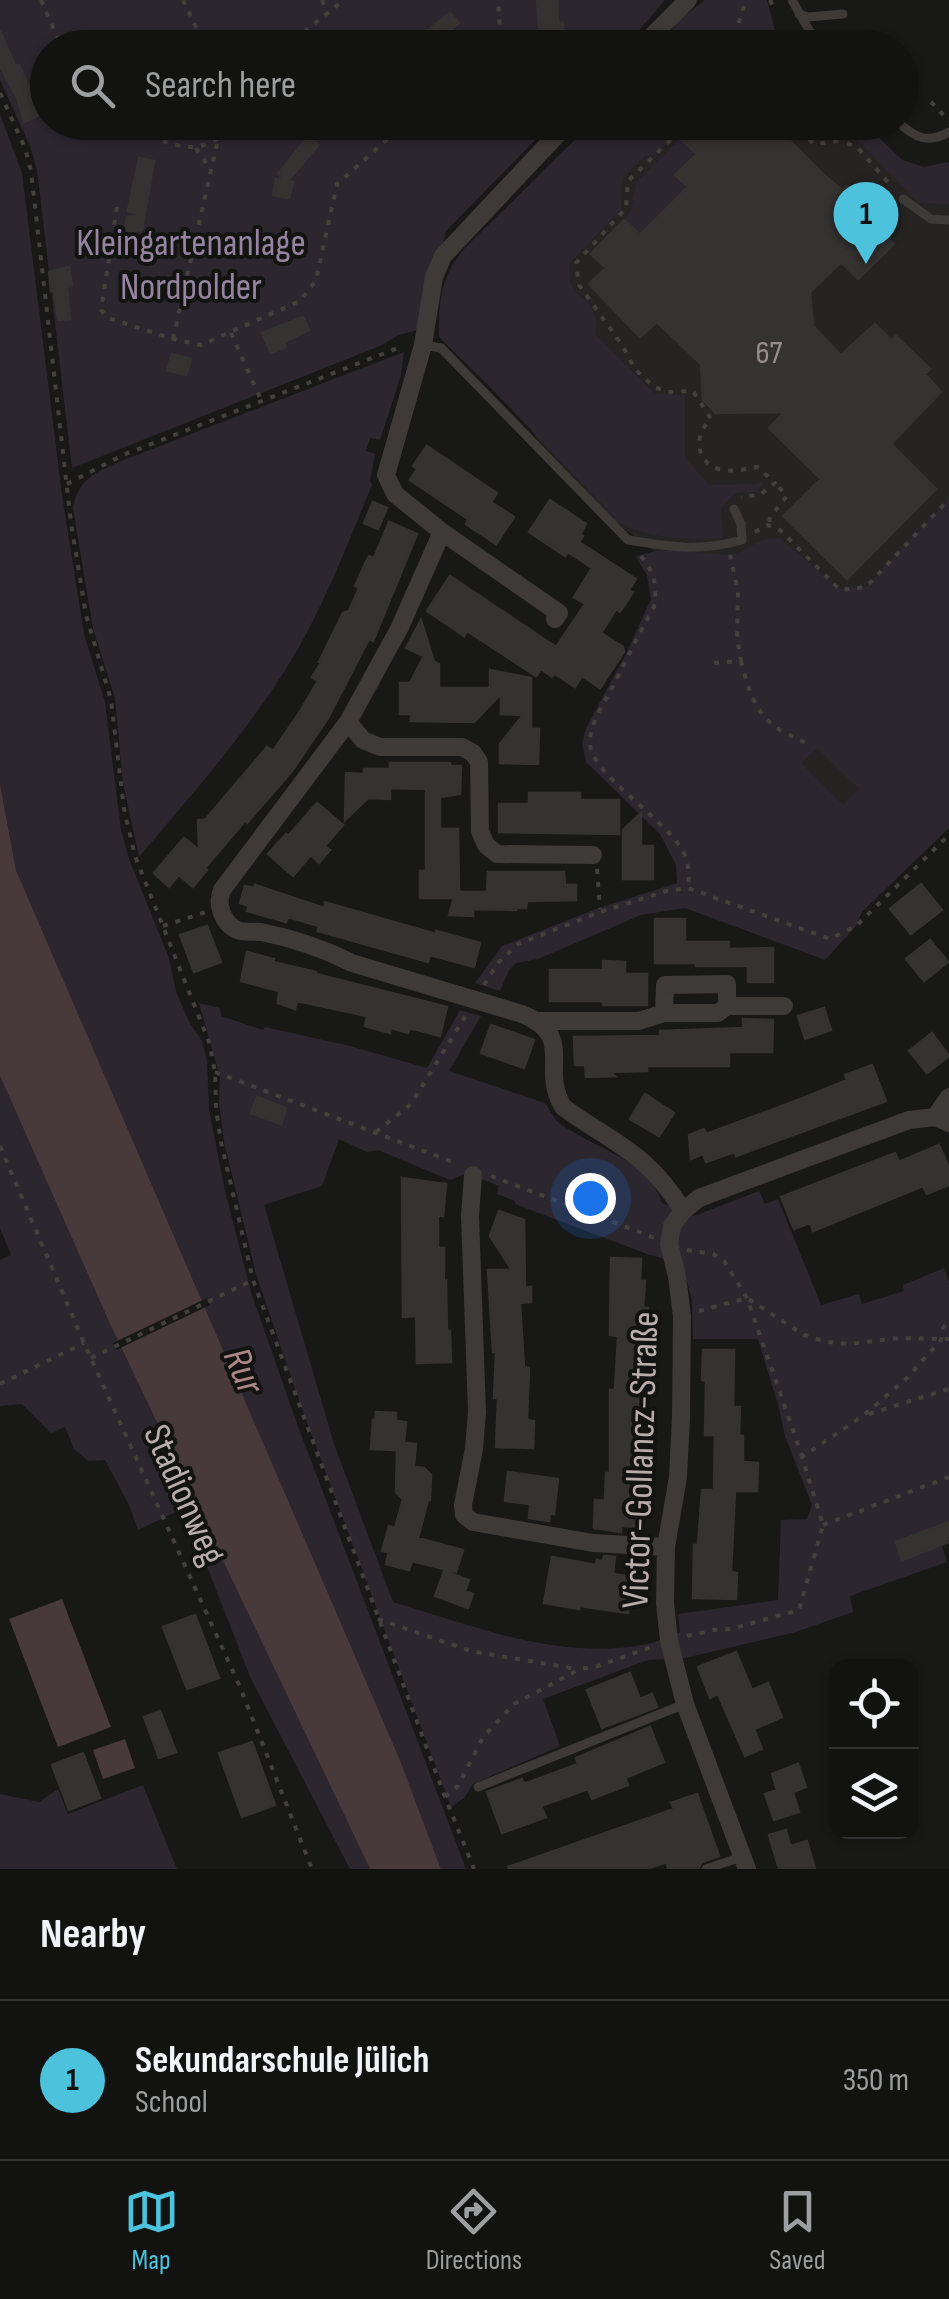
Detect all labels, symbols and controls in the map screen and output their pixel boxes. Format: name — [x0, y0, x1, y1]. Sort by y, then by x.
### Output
search box — [30, 30, 919, 140]
icon: search — [65, 58, 120, 113]
text: Search here — [145, 63, 296, 108]
pin: 1 — [834, 182, 898, 264]
park label: Kleingartenanlage Nordpolder — [76, 221, 306, 310]
house number: 67 — [756, 334, 783, 373]
your location — [565, 1173, 616, 1224]
street label: Victor-Gollancz-Straße — [613, 1311, 669, 1609]
water label: Rur — [212, 1341, 275, 1403]
street label: Stadionweg — [133, 1418, 235, 1572]
map controls — [829, 1659, 919, 1839]
button: locate — [829, 1659, 919, 1749]
button: layers — [829, 1749, 919, 1839]
text: Nearby — [40, 1909, 146, 1960]
text: Sekundarschule Jülich — [135, 2038, 429, 2083]
text: 1 — [66, 2061, 79, 2100]
text: 350 m — [843, 2061, 909, 2100]
text: School — [135, 2083, 208, 2122]
tab: Map — [124, 2184, 179, 2277]
tab: Directions — [426, 2184, 522, 2277]
tab: Saved — [769, 2184, 825, 2277]

